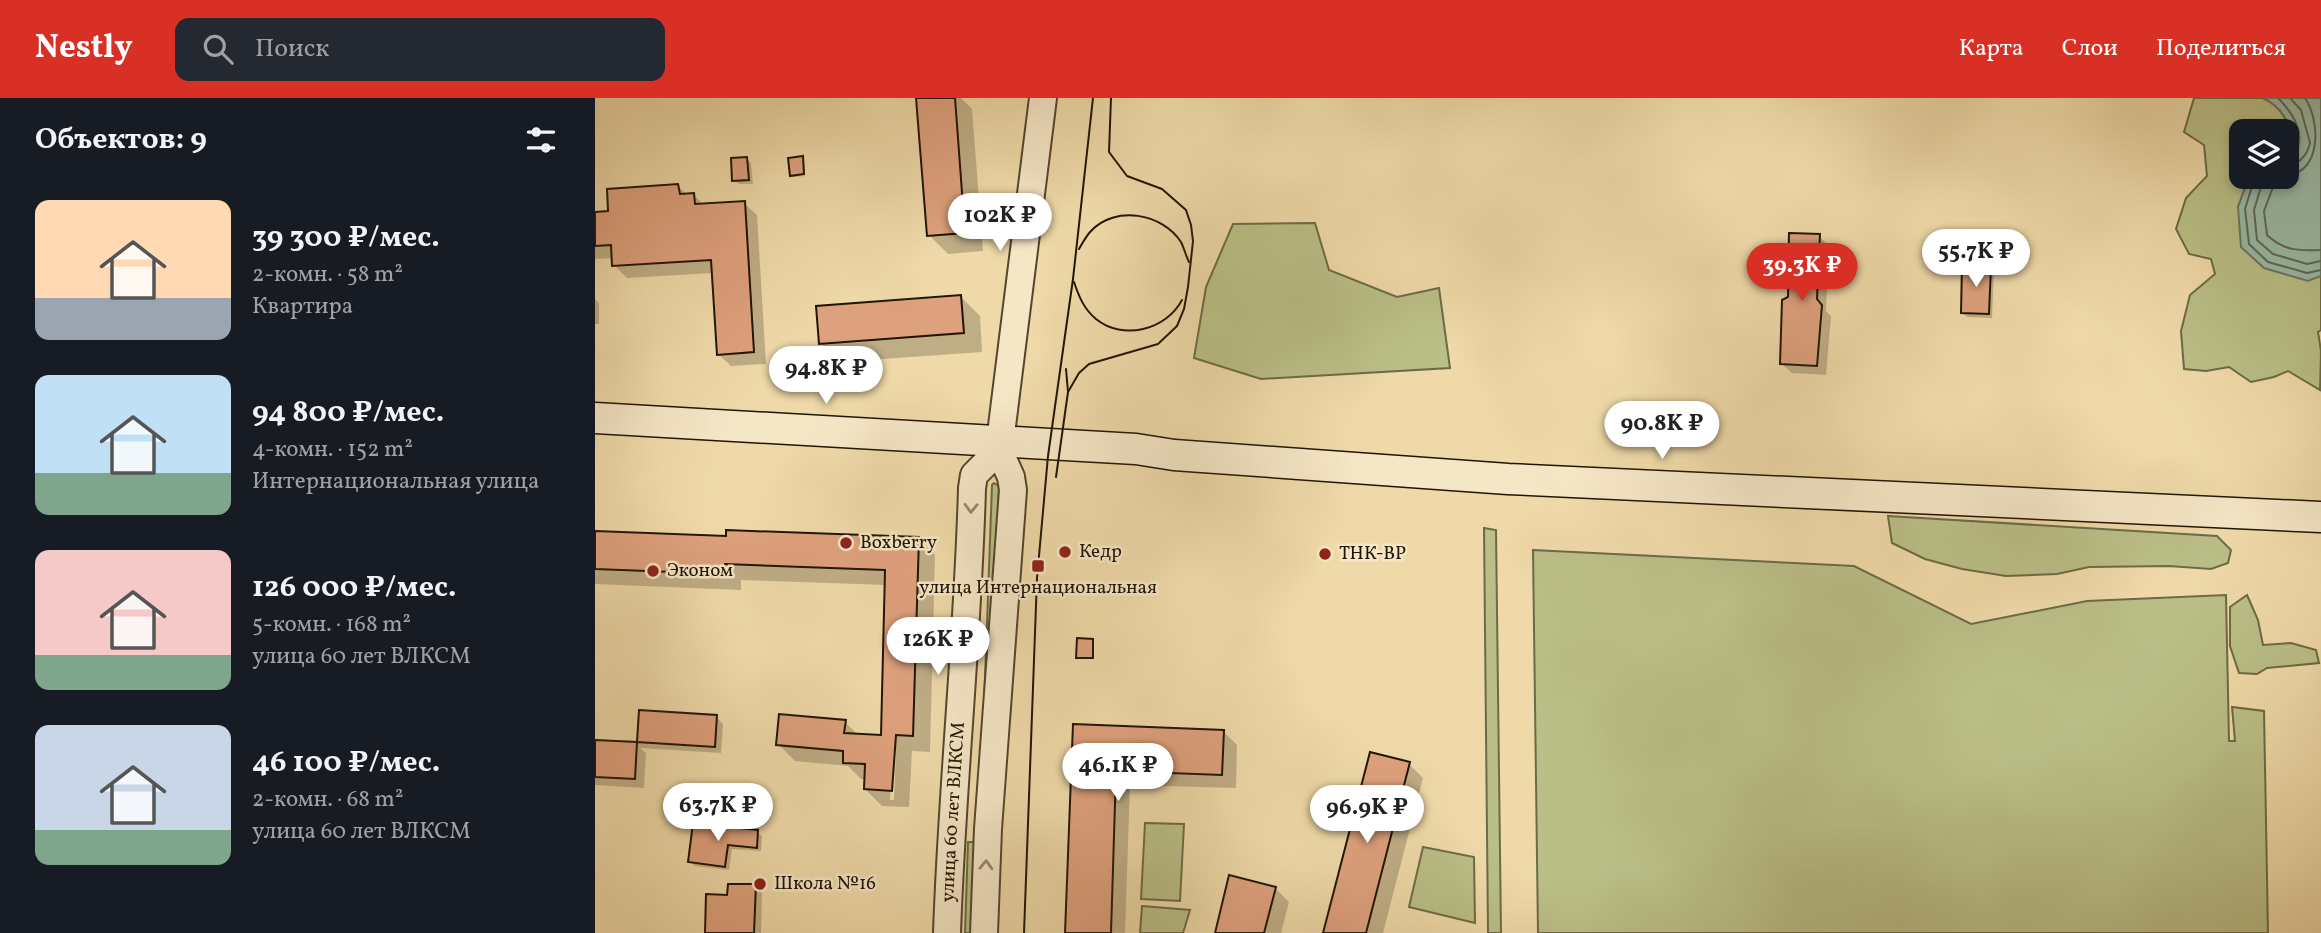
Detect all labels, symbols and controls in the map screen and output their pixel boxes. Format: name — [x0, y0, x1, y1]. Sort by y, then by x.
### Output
search box — [175, 18, 665, 81]
text: Nestly — [35, 26, 133, 72]
icon: search — [199, 30, 237, 68]
text: Поиск — [255, 31, 329, 67]
text: Карта — [1959, 32, 2024, 66]
text: Слои — [2062, 32, 2118, 66]
text: Поделиться — [2156, 32, 2286, 66]
text: Объектов: 9 — [35, 119, 207, 161]
map controls — [2229, 119, 2299, 189]
button: layers — [2229, 119, 2299, 189]
icon: filters — [522, 121, 560, 159]
pin: 102K ₽ — [943, 194, 1057, 253]
text: 102K ₽ — [964, 200, 1036, 232]
text: 39 300 ₽/мес. — [252, 217, 440, 259]
icon: home — [91, 228, 175, 312]
pin: 55.7K ₽ — [1911, 230, 2041, 289]
text: 55.7K ₽ — [1938, 236, 2014, 268]
pin: 39.3K ₽ — [1737, 244, 1867, 303]
text: 39.3K ₽ — [1763, 250, 1841, 282]
text: 2-комн. · 58 m² — [252, 259, 403, 291]
text: Квартира — [252, 291, 353, 323]
pin: 94.8K ₽ — [761, 346, 891, 406]
text: 94.8K ₽ — [785, 353, 867, 385]
text: 94 800 ₽/мес. — [252, 392, 444, 434]
pin: 90.8K ₽ — [1597, 402, 1727, 461]
icon: home — [91, 403, 175, 487]
text: 90.8K ₽ — [1620, 408, 1704, 440]
text: 4-комн. · 152 m² — [252, 434, 413, 466]
text: Интернациональная улица — [252, 466, 539, 498]
one-way arrow — [964, 503, 979, 514]
place label: Boxberry — [860, 530, 937, 556]
marker: Boxberry — [838, 535, 854, 551]
place label: Кедр — [1079, 539, 1122, 565]
place label: ТНК-ВР — [1339, 541, 1406, 567]
marker: Кедр — [1057, 544, 1073, 560]
marker: ТНК-ВР — [1317, 546, 1333, 562]
place label: Эконом — [667, 558, 733, 584]
marker: улица Интернациональная — [1030, 558, 1046, 574]
marker: Эконом — [645, 563, 661, 579]
text: 126 000 ₽/мес. — [252, 567, 457, 609]
place label: улица Интернациональная — [919, 575, 1157, 601]
icon: home — [91, 578, 175, 662]
text: 5-комн. · 168 m² — [252, 609, 411, 641]
pin: 126K ₽ — [881, 618, 995, 677]
text: 126K ₽ — [903, 624, 973, 656]
text: улица 60 лет ВЛКСМ — [252, 641, 471, 673]
street label: улица 60 лет ВЛКСМ — [935, 721, 972, 903]
text: 46 100 ₽/мес. — [252, 742, 440, 784]
pin: 46.1K ₽ — [1053, 744, 1183, 803]
text: 46.1K ₽ — [1078, 750, 1158, 782]
icon: home — [91, 753, 175, 837]
text: 2-комн. · 68 m² — [252, 784, 403, 816]
pin: 63.7K ₽ — [653, 784, 783, 843]
pin: 96.9K ₽ — [1302, 786, 1432, 845]
text: 63.7K ₽ — [679, 790, 757, 822]
text: 96.9K ₽ — [1326, 792, 1408, 824]
text: улица 60 лет ВЛКСМ — [252, 816, 471, 848]
one-way arrow — [979, 859, 994, 870]
place label: Школа №16 — [774, 871, 876, 897]
marker: Школа №16 — [752, 876, 768, 892]

